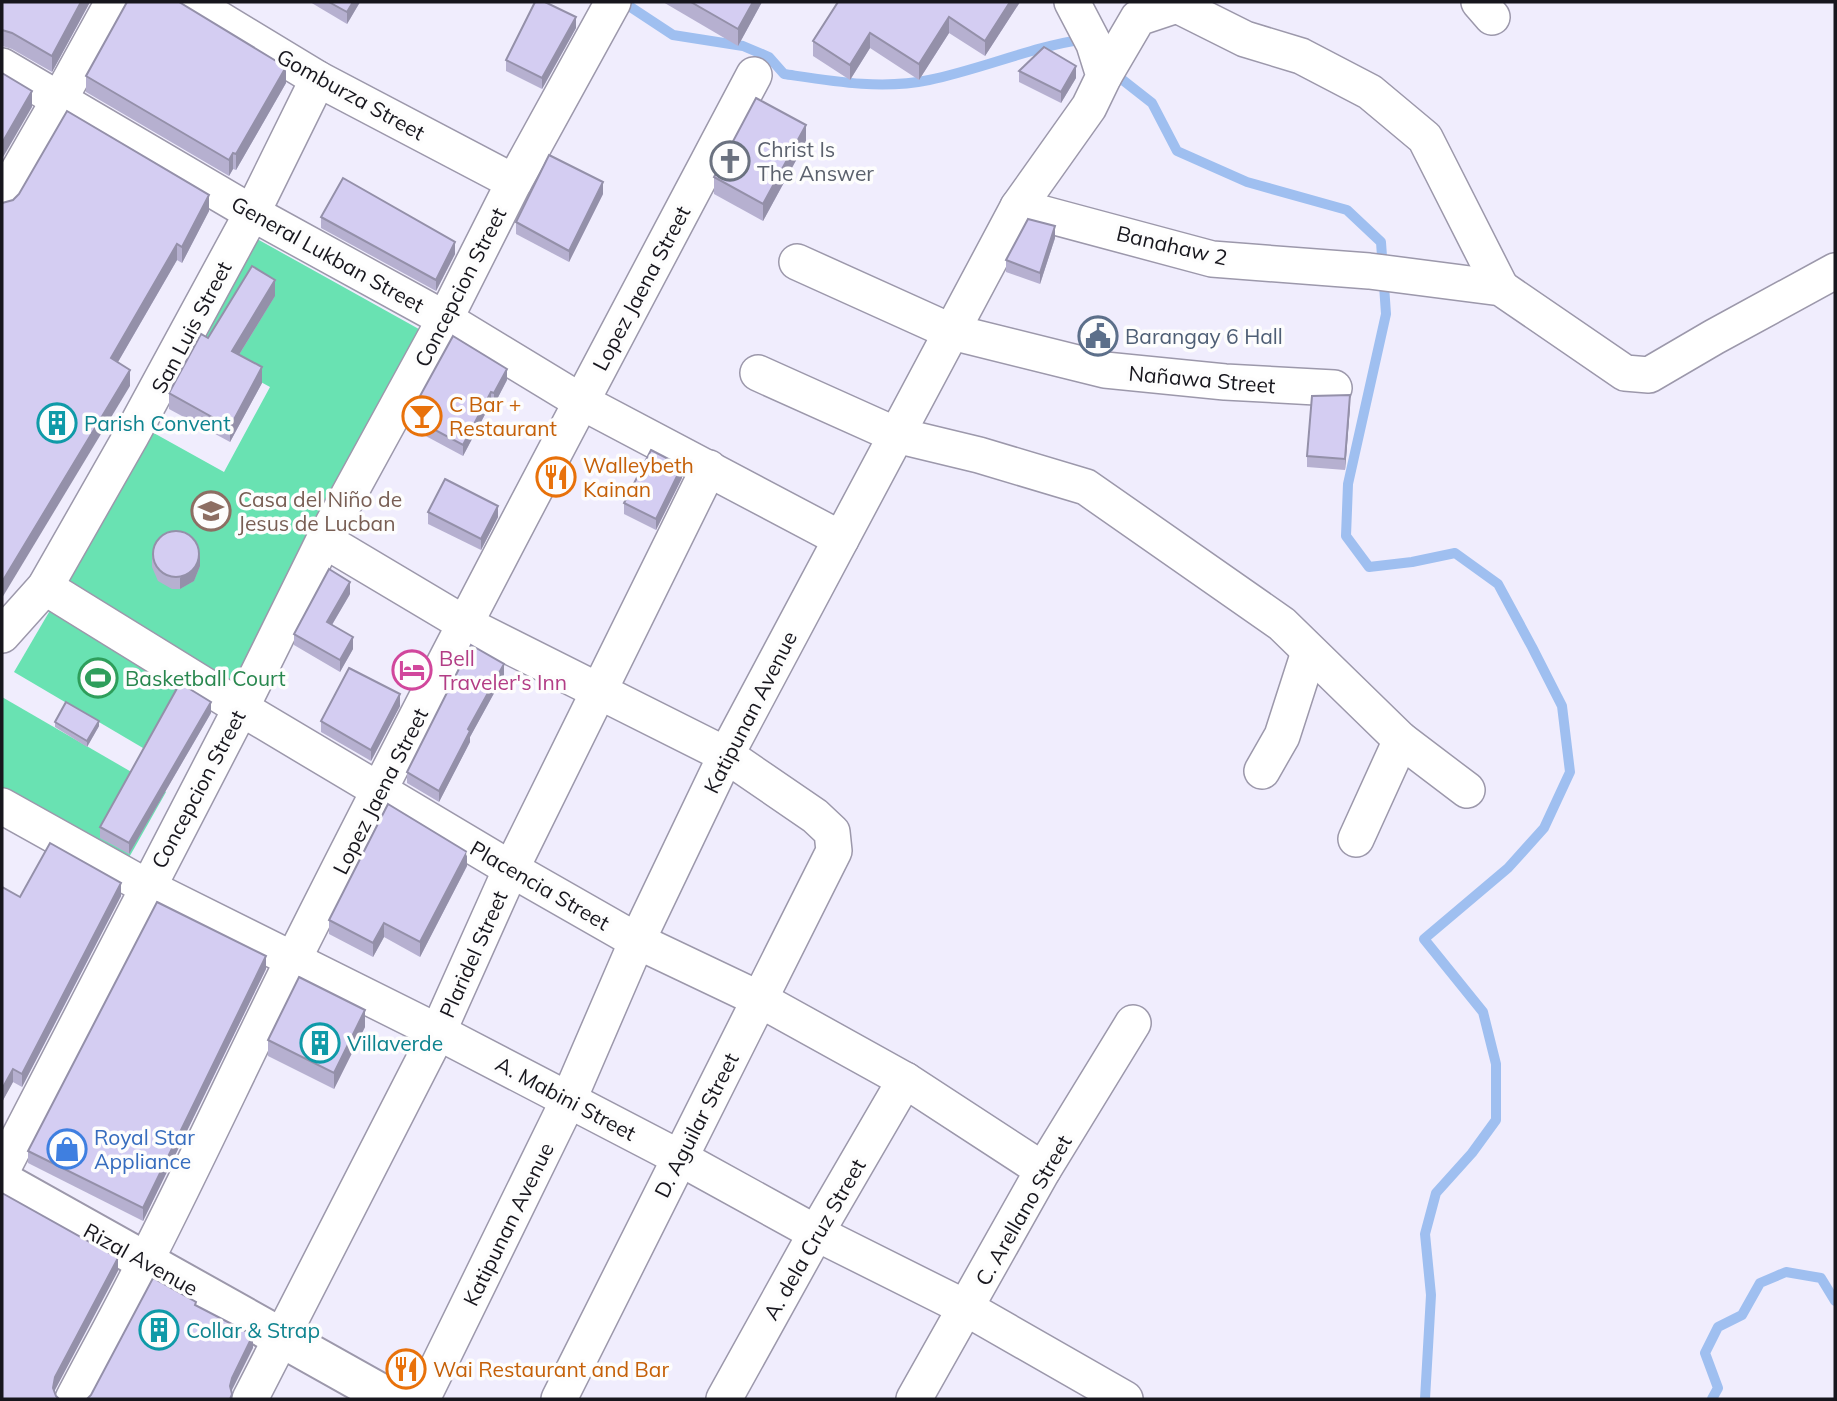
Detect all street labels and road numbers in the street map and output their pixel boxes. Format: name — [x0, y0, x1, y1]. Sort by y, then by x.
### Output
street label: Gomburza Street — [272, 43, 430, 145]
street label: General Lukban Street — [227, 190, 429, 318]
street label: Lopez Jaena Street — [587, 201, 695, 375]
street label: Concepcion Street — [409, 203, 511, 371]
street label: Banahaw 2 — [1114, 220, 1230, 270]
street label: San Luis Street — [145, 257, 237, 397]
street label: Nañawa Street — [1128, 360, 1276, 398]
street label: Katipunan Avenue — [698, 626, 802, 798]
street label: Lopez Jaena Street — [327, 704, 433, 878]
street label: Concepcion Street — [145, 705, 251, 873]
street label: Placencia Street — [466, 835, 614, 935]
street label: Plaridel Street — [433, 886, 513, 1022]
street label: D. Aguilar Street — [648, 1048, 744, 1202]
street label: A. Mabini Street — [491, 1050, 641, 1146]
street label: C. Arellano Street — [969, 1130, 1077, 1290]
street label: Katipunan Avenue — [457, 1138, 559, 1310]
street label: A. dela Cruz Street — [757, 1154, 871, 1324]
street label: Rizal Avenue — [79, 1217, 203, 1301]

